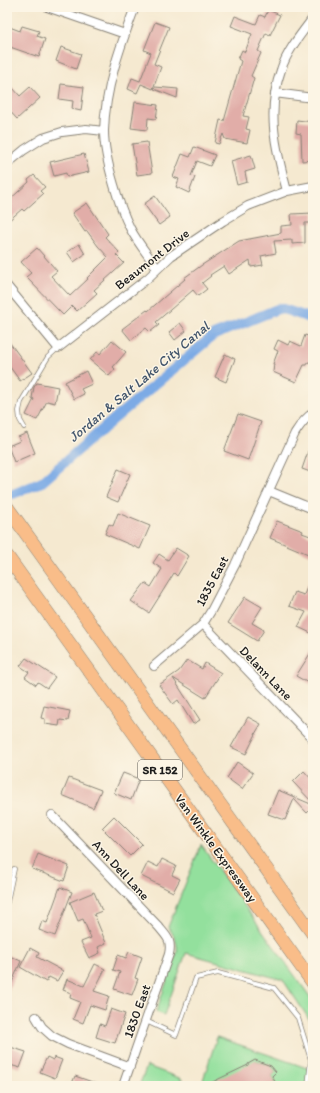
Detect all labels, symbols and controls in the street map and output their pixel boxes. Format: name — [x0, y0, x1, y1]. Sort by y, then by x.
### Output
street label: Beaumont Drive — [112, 225, 192, 293]
water label: Jordan & Salt Lake City Canal — [65, 317, 214, 446]
street label: 1835 East — [193, 553, 231, 609]
street label: Delann Lane — [237, 643, 295, 703]
road number: SR 152 — [138, 760, 182, 780]
street label: Van Winkle Expressway — [172, 791, 260, 905]
street label: Ann Dell Lane — [89, 837, 153, 903]
street label: 1830 East — [120, 982, 154, 1040]

